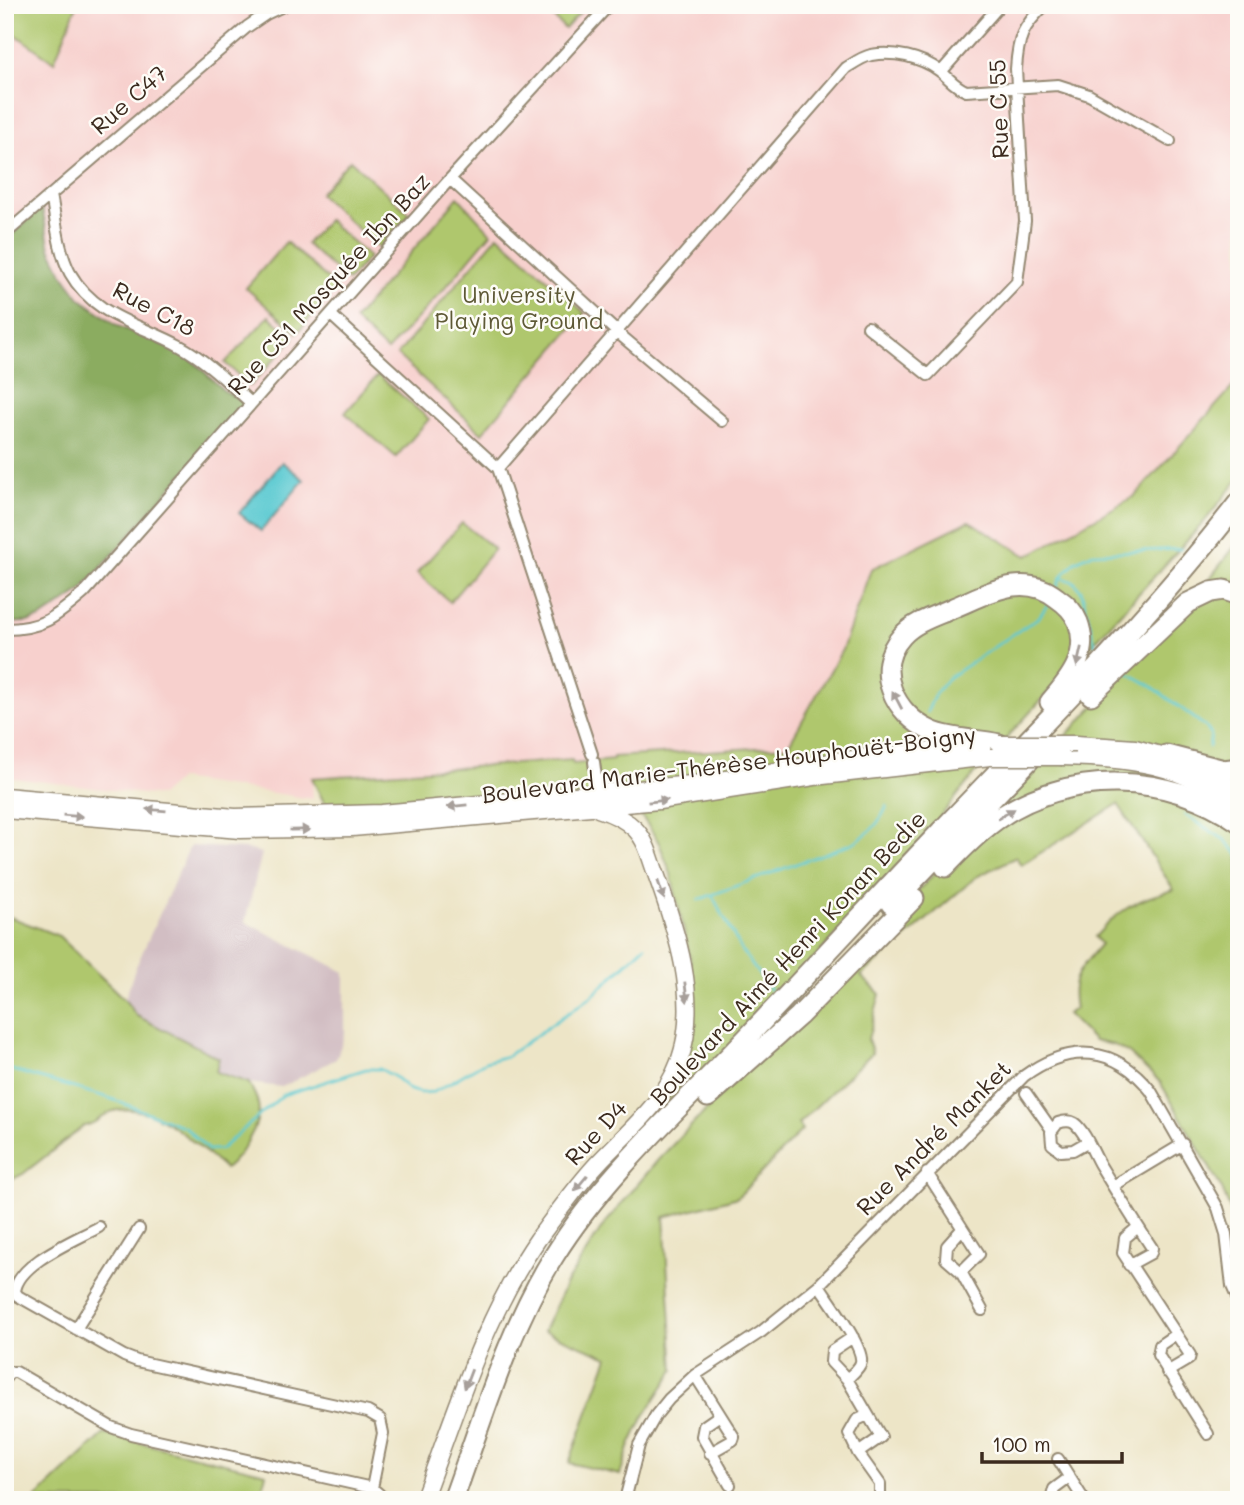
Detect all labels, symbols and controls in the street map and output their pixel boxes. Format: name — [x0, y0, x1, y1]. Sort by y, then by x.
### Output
street label: Rue C47 — [84, 58, 173, 141]
street label: Rue C 55 — [981, 59, 1015, 159]
street label: Rue C51 Mosquée Ibn Baz — [220, 166, 436, 401]
street label: Rue C18 — [108, 274, 201, 342]
park label: University Playing Ground — [435, 279, 603, 335]
one-way arrow — [1073, 646, 1084, 668]
one-way arrow — [891, 690, 902, 710]
street label: Boulevard Marie-Thérèse Houphouët-Boigny — [480, 719, 978, 809]
one-way arrow — [647, 795, 669, 806]
one-way arrow — [445, 801, 467, 812]
one-way arrow — [145, 804, 167, 815]
street label: Boulevard Aimé Henri Konan Bedie — [643, 804, 932, 1111]
one-way arrow — [997, 808, 1016, 821]
one-way arrow — [62, 811, 84, 822]
one-way arrow — [289, 824, 311, 836]
one-way arrow — [656, 879, 667, 900]
one-way arrow — [680, 982, 691, 1004]
street label: Rue André Manket — [849, 1053, 1017, 1221]
street label: Rue D4 — [558, 1093, 633, 1171]
one-way arrow — [573, 1174, 588, 1192]
one-way arrow — [463, 1369, 474, 1390]
scale bar — [982, 1421, 1122, 1465]
text: 100 m — [992, 1430, 1051, 1457]

